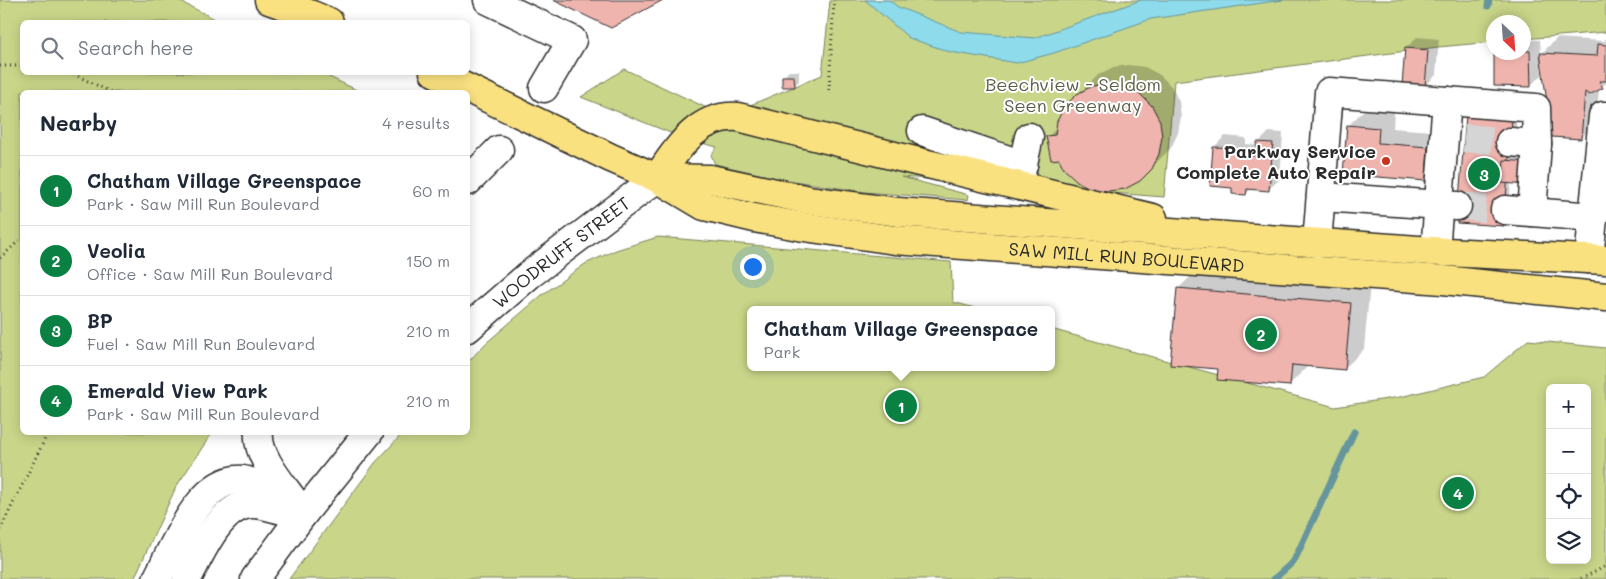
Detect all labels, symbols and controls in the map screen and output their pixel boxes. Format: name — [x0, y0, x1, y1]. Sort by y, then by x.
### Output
north arrow — [1486, 15, 1531, 60]
search box — [20, 20, 470, 75]
icon: search — [38, 34, 66, 62]
text: Search here — [78, 35, 194, 60]
park label: Beechview - Seldom Seen Greenway — [985, 72, 1161, 117]
text: Nearby — [40, 109, 117, 136]
text: 4 results — [382, 112, 450, 133]
place label: Parkway Service Complete Auto Repair — [1176, 139, 1376, 184]
marker: Parkway Service Complete Auto Repair — [1380, 155, 1392, 167]
pin: 3 — [1468, 155, 1500, 193]
text: Chatham Village Greenspace — [87, 168, 361, 193]
text: 1 — [52, 180, 60, 201]
text: 60 m — [413, 180, 450, 201]
street label: WOODRUFF STREET — [487, 191, 635, 314]
text: Park · Saw Mill Run Boulevard — [87, 193, 320, 214]
street label: SAW MILL RUN BOULEVARD — [1008, 236, 1245, 277]
text: Veolia — [87, 238, 146, 263]
text: 2 — [52, 250, 60, 271]
text: 150 m — [406, 250, 450, 271]
your location — [740, 254, 766, 280]
text: Office · Saw Mill Run Boulevard — [87, 263, 333, 284]
popup — [747, 306, 1055, 371]
text: BP — [87, 308, 113, 333]
pin: 2 — [1245, 315, 1277, 353]
text: Chatham Village Greenspace — [764, 316, 1038, 341]
text: 3 — [51, 320, 61, 341]
text: 210 m — [406, 320, 450, 341]
text: Fuel · Saw Mill Run Boulevard — [87, 333, 315, 354]
text: Park — [764, 341, 800, 362]
text: Emerald View Park — [87, 378, 268, 403]
map controls — [1546, 384, 1591, 564]
button: + — [1546, 384, 1591, 429]
pin: 1 — [885, 387, 917, 425]
text: 4 — [51, 390, 61, 411]
text: 210 m — [406, 390, 450, 411]
text: Park · Saw Mill Run Boulevard — [87, 403, 320, 424]
button: − — [1546, 429, 1591, 474]
pin: 4 — [1442, 474, 1474, 512]
button: locate — [1546, 474, 1591, 519]
button: layers — [1546, 519, 1591, 564]

